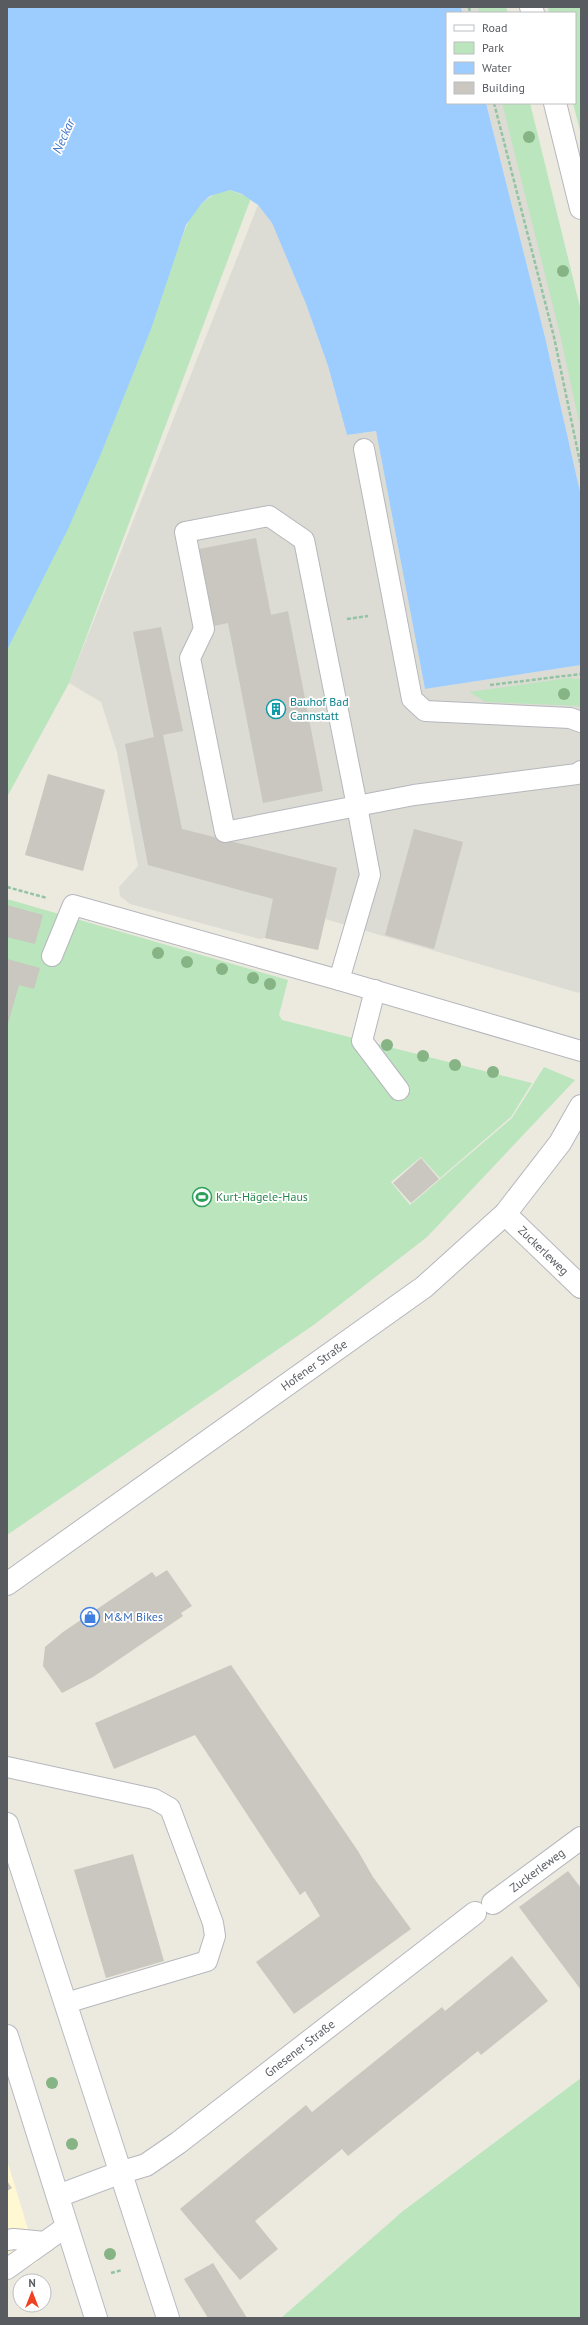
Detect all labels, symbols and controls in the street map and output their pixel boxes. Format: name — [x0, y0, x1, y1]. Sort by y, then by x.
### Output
legend — [446, 12, 576, 104]
text: Road — [482, 20, 507, 35]
text: Park — [482, 40, 504, 55]
text: Water — [482, 60, 512, 75]
text: Building — [482, 80, 525, 95]
water label: Neckar — [48, 116, 79, 156]
place label: Bauhof Bad Cannstatt — [290, 694, 349, 723]
building icon: Bauhof Bad Cannstatt — [265, 698, 287, 720]
sports icon: Kurt-Hägele-Haus — [191, 1186, 213, 1208]
place label: Kurt-Hägele-Haus — [216, 1189, 308, 1204]
street label: Zuckerleweg — [515, 1223, 572, 1278]
street label: Hofener Straße — [278, 1336, 350, 1394]
shop icon: M&M Bikes — [79, 1606, 101, 1628]
place label: M&M Bikes — [104, 1609, 163, 1624]
street label: Zuckerleweg — [507, 1845, 567, 1895]
street label: Gnesener Straße — [261, 2016, 338, 2080]
north arrow — [12, 2273, 52, 2313]
text: N — [28, 2276, 36, 2290]

